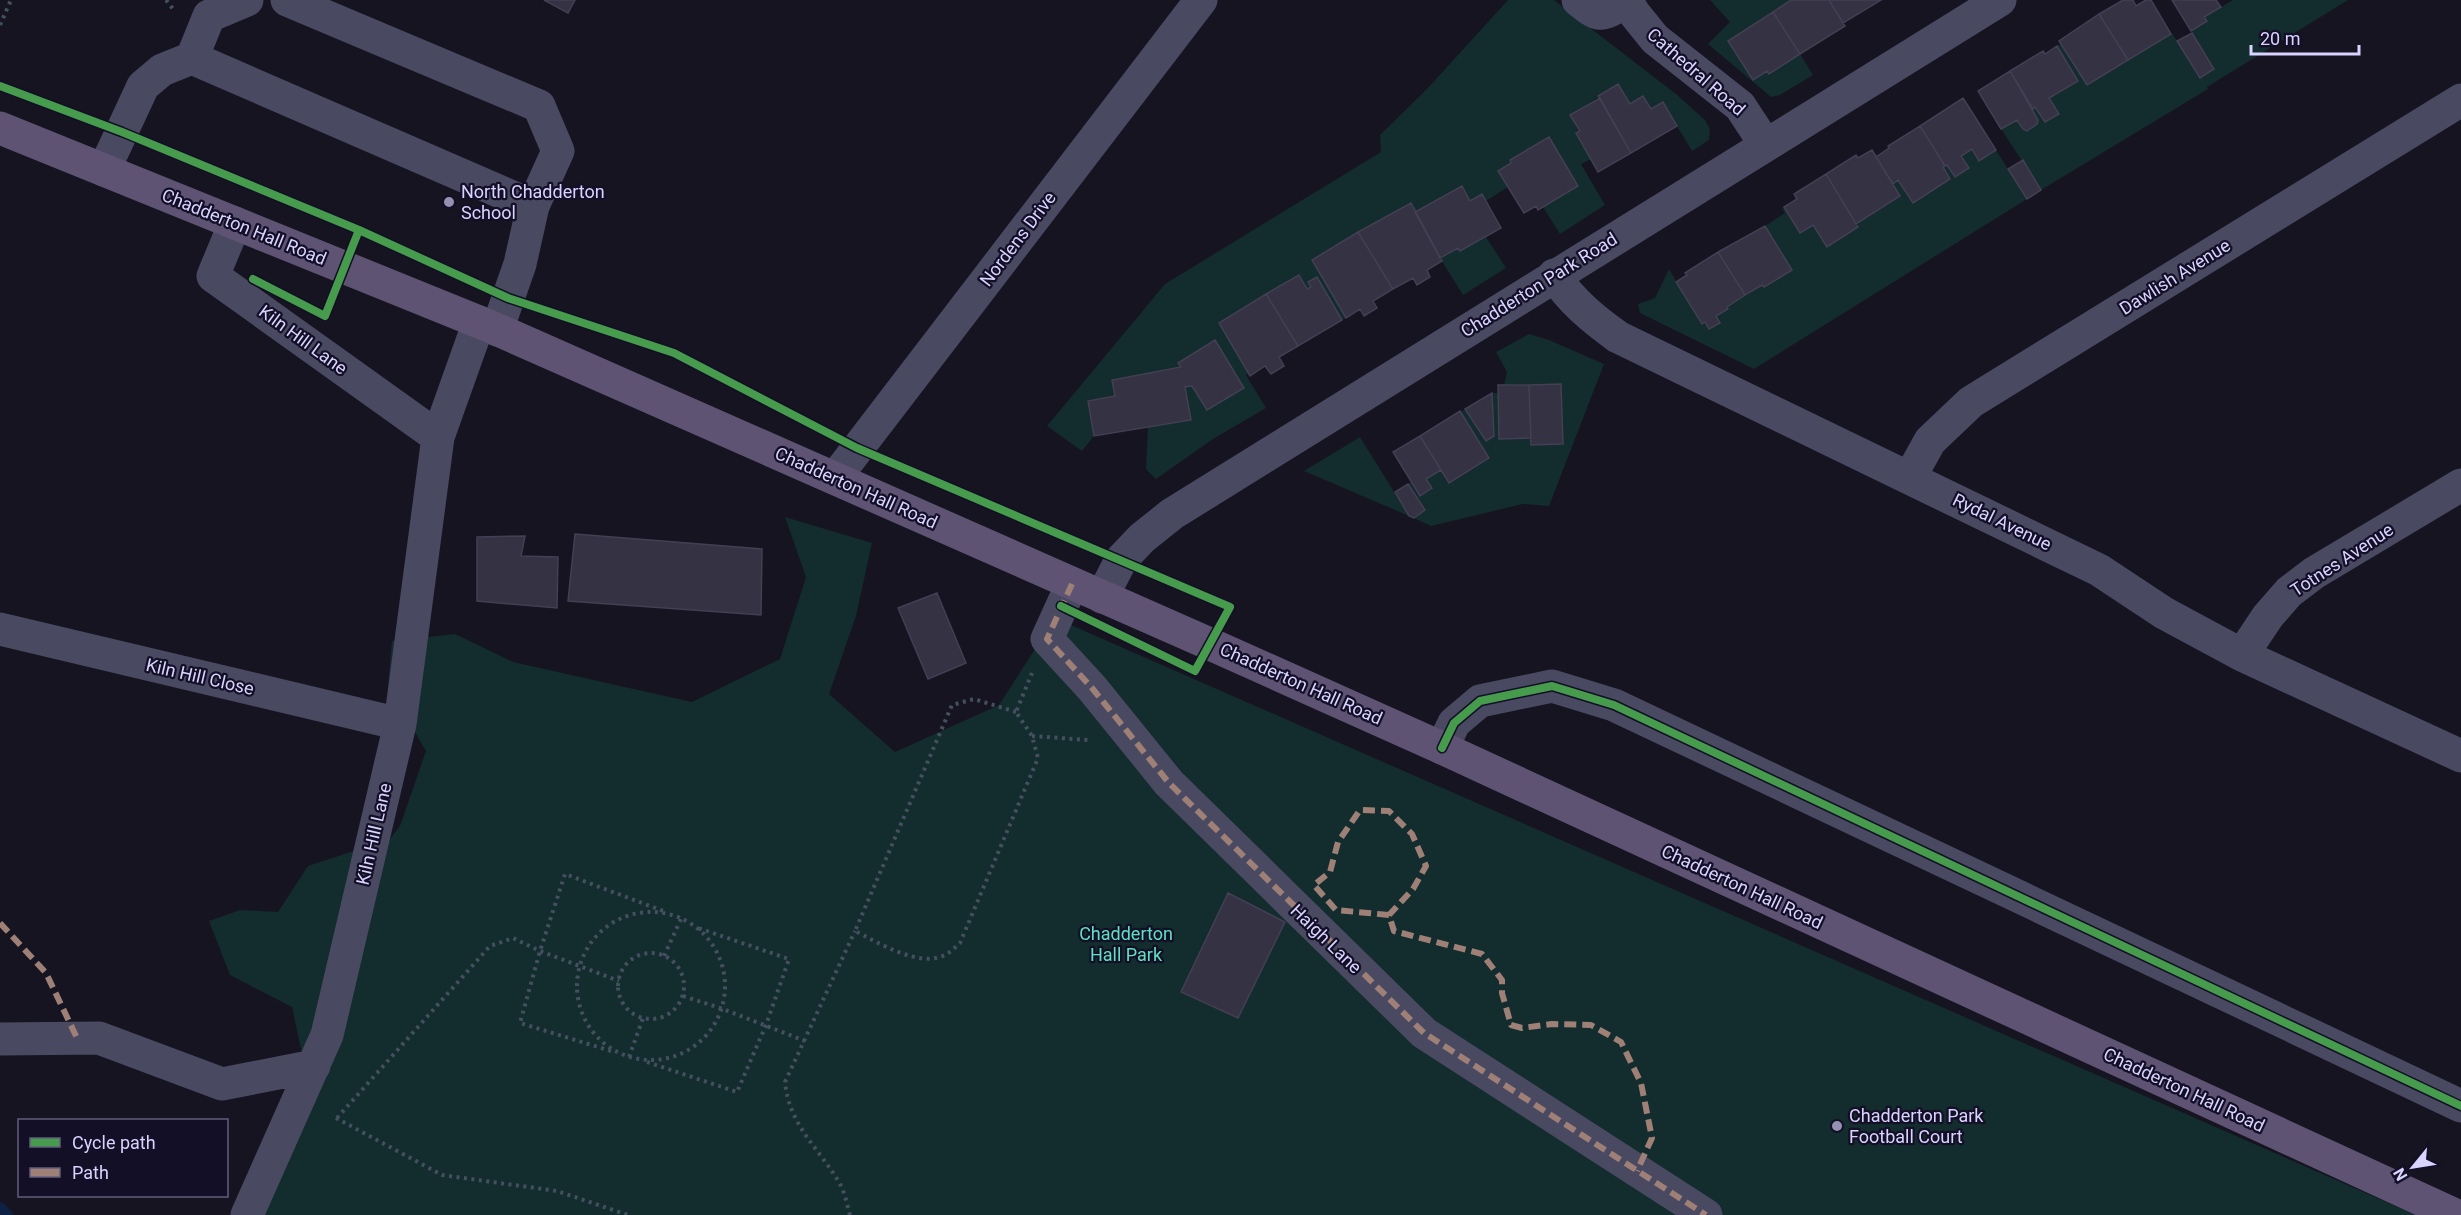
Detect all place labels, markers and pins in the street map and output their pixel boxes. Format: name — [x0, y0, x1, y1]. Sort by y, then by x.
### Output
place label: North Chadderton School — [461, 181, 605, 223]
marker: North Chadderton School — [442, 195, 456, 209]
place label: Chadderton Park Football Court — [1849, 1105, 1984, 1147]
marker: Chadderton Park Football Court — [1830, 1119, 1844, 1133]

